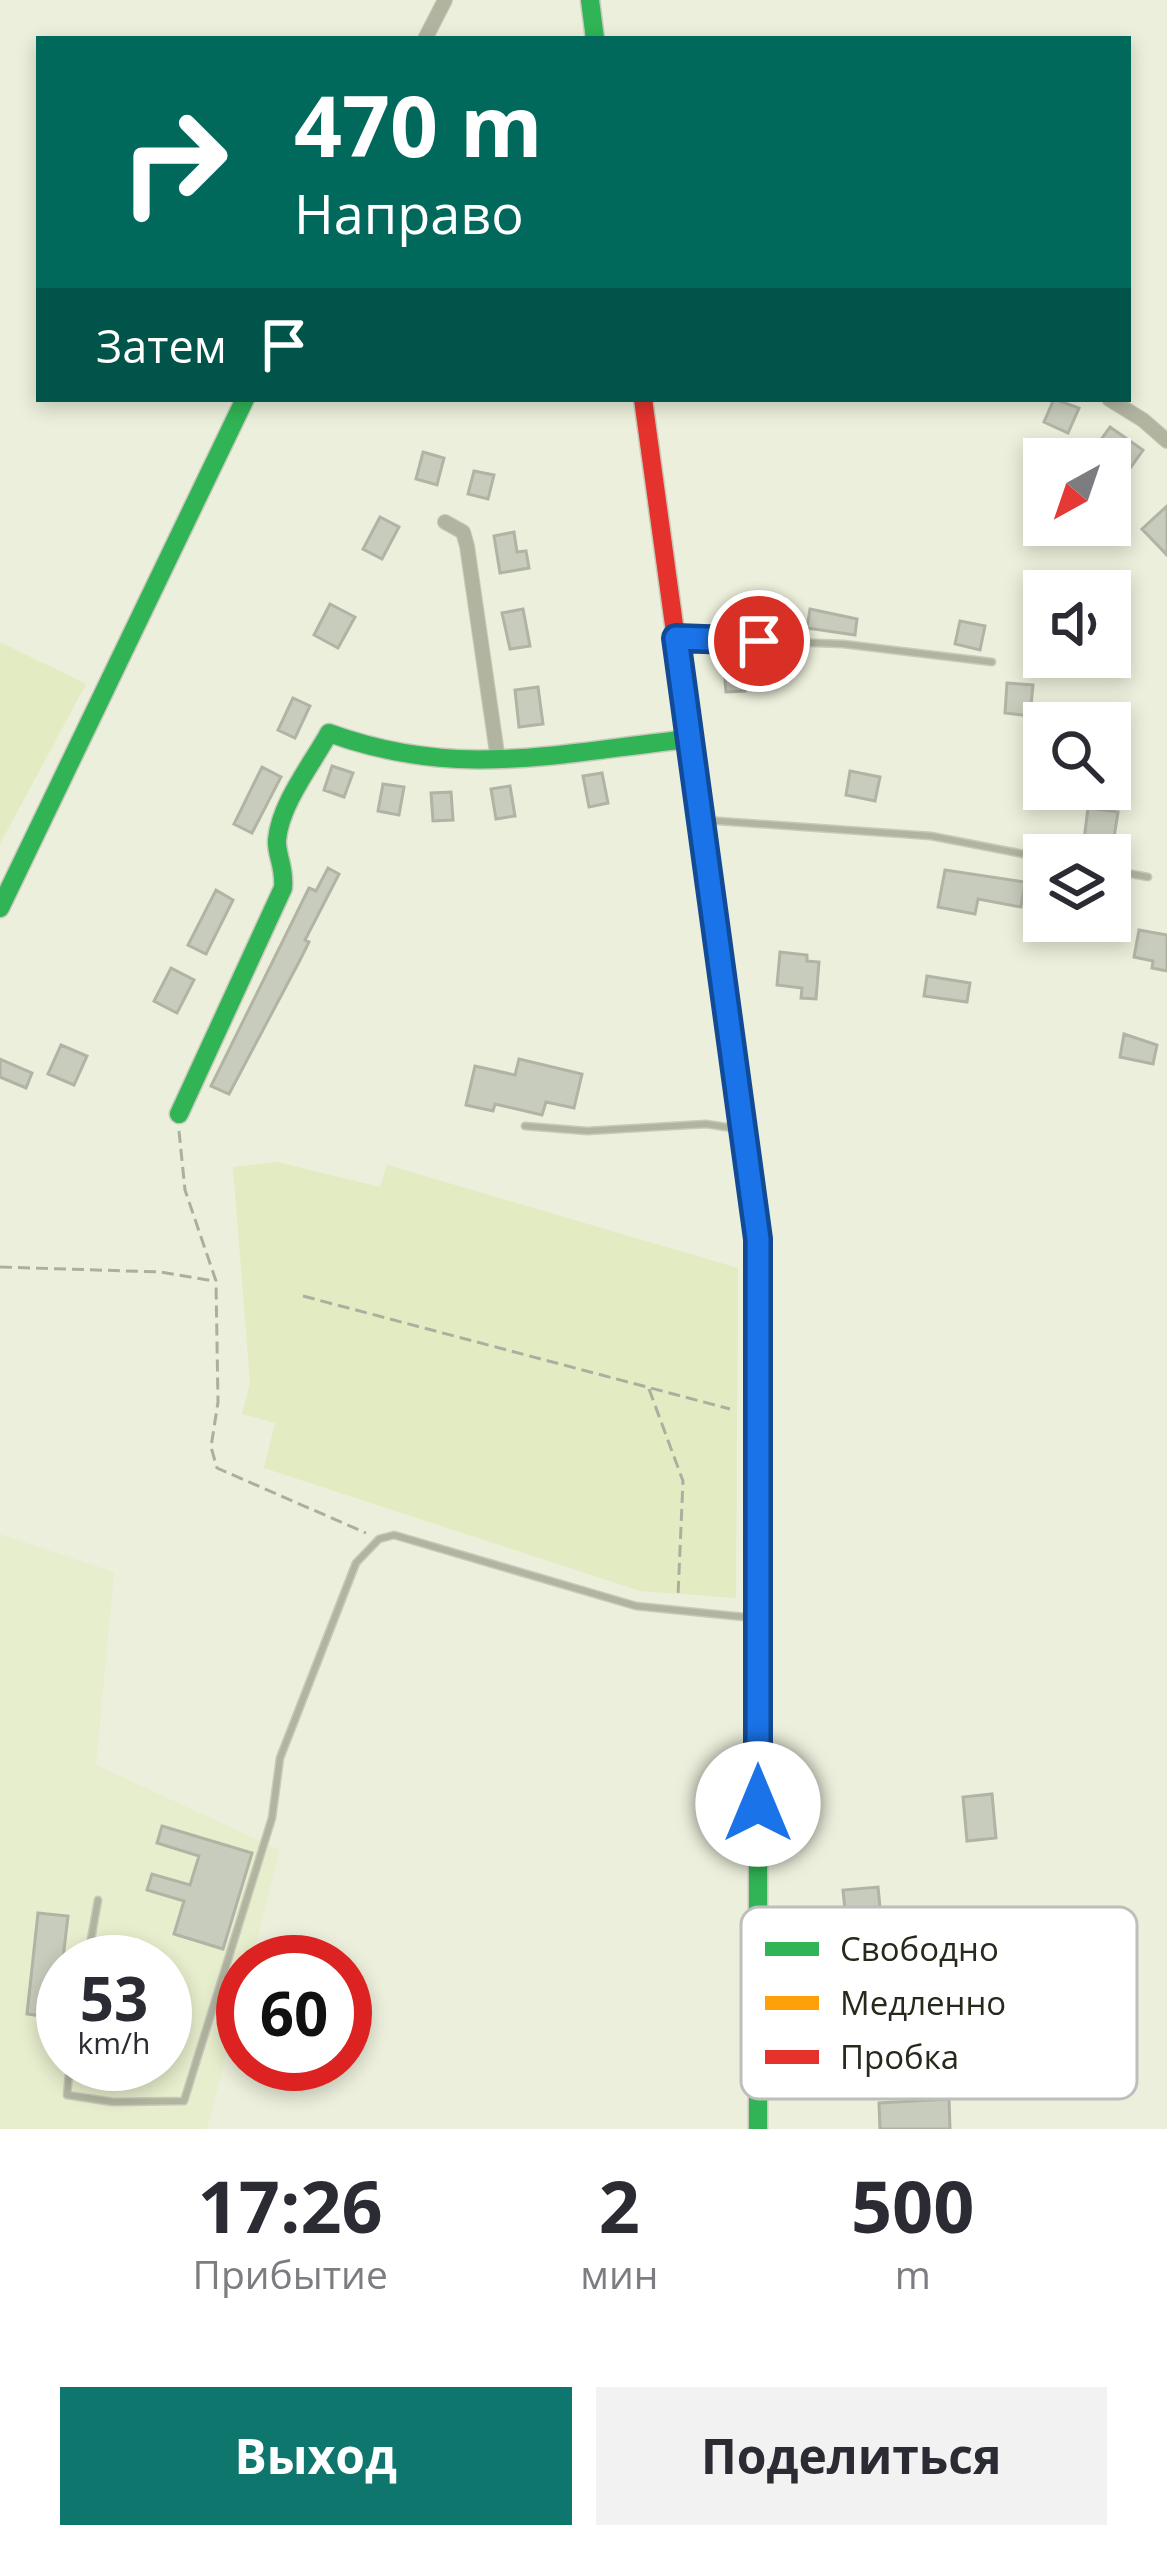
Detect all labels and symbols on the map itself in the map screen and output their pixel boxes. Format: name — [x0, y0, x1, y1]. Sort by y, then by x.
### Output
north arrow — [1023, 438, 1131, 546]
pin — [708, 590, 810, 692]
position arrow — [695, 1741, 821, 1867]
legend — [741, 1907, 1137, 2099]
text: Свободно — [840, 1926, 999, 1971]
speed limit sign: 60 — [216, 1935, 372, 2091]
text: Медленно — [840, 1980, 1006, 2025]
text: Пробка — [840, 2034, 959, 2079]

